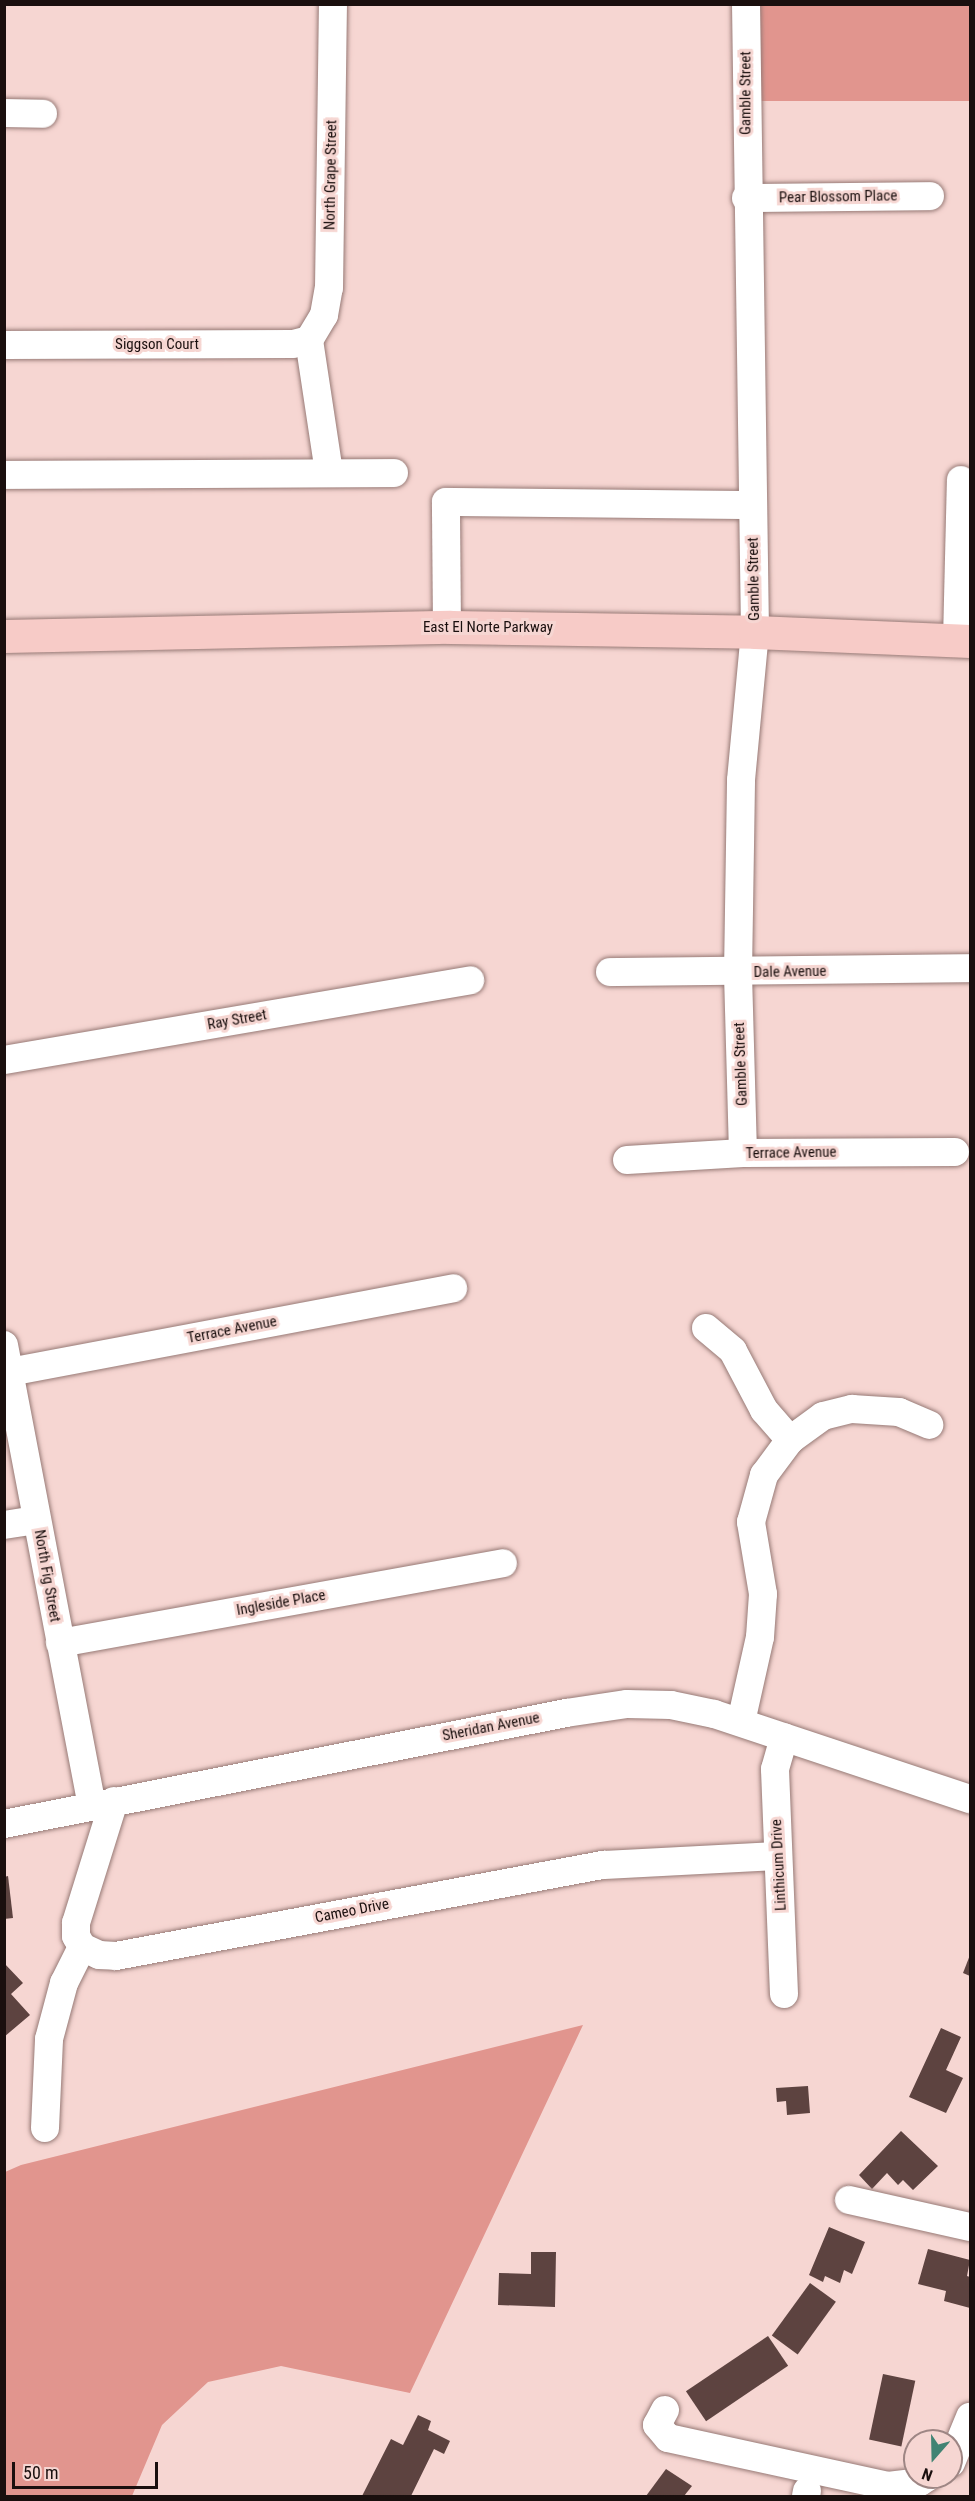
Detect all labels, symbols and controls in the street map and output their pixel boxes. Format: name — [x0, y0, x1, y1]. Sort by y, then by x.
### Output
street label: Gamble Street — [737, 51, 755, 135]
street label: North Grape Street — [321, 120, 341, 230]
street label: Pear Blossom Place — [779, 187, 897, 207]
street label: Siggson Court — [115, 336, 199, 354]
street label: Gamble Street — [744, 537, 764, 621]
street label: East El Norte Parkway — [423, 619, 553, 637]
street label: Dale Avenue — [753, 962, 827, 982]
street label: Ray Street — [206, 1006, 268, 1034]
street label: Gamble Street — [731, 1022, 751, 1106]
street label: Terrace Avenue — [745, 1143, 837, 1163]
street label: Terrace Avenue — [186, 1313, 278, 1347]
street label: North Fig Street — [30, 1528, 64, 1624]
street label: Ingleside Place — [235, 1586, 327, 1620]
street label: Sheridan Avenue — [441, 1709, 541, 1745]
street label: Linthicum Drive — [768, 1819, 790, 1911]
street label: Cameo Drive — [314, 1895, 390, 1927]
north arrow — [903, 2429, 963, 2489]
scale bar — [15, 2450, 160, 2488]
text: 50 m — [23, 2462, 58, 2483]
text: N — [920, 2464, 935, 2485]

